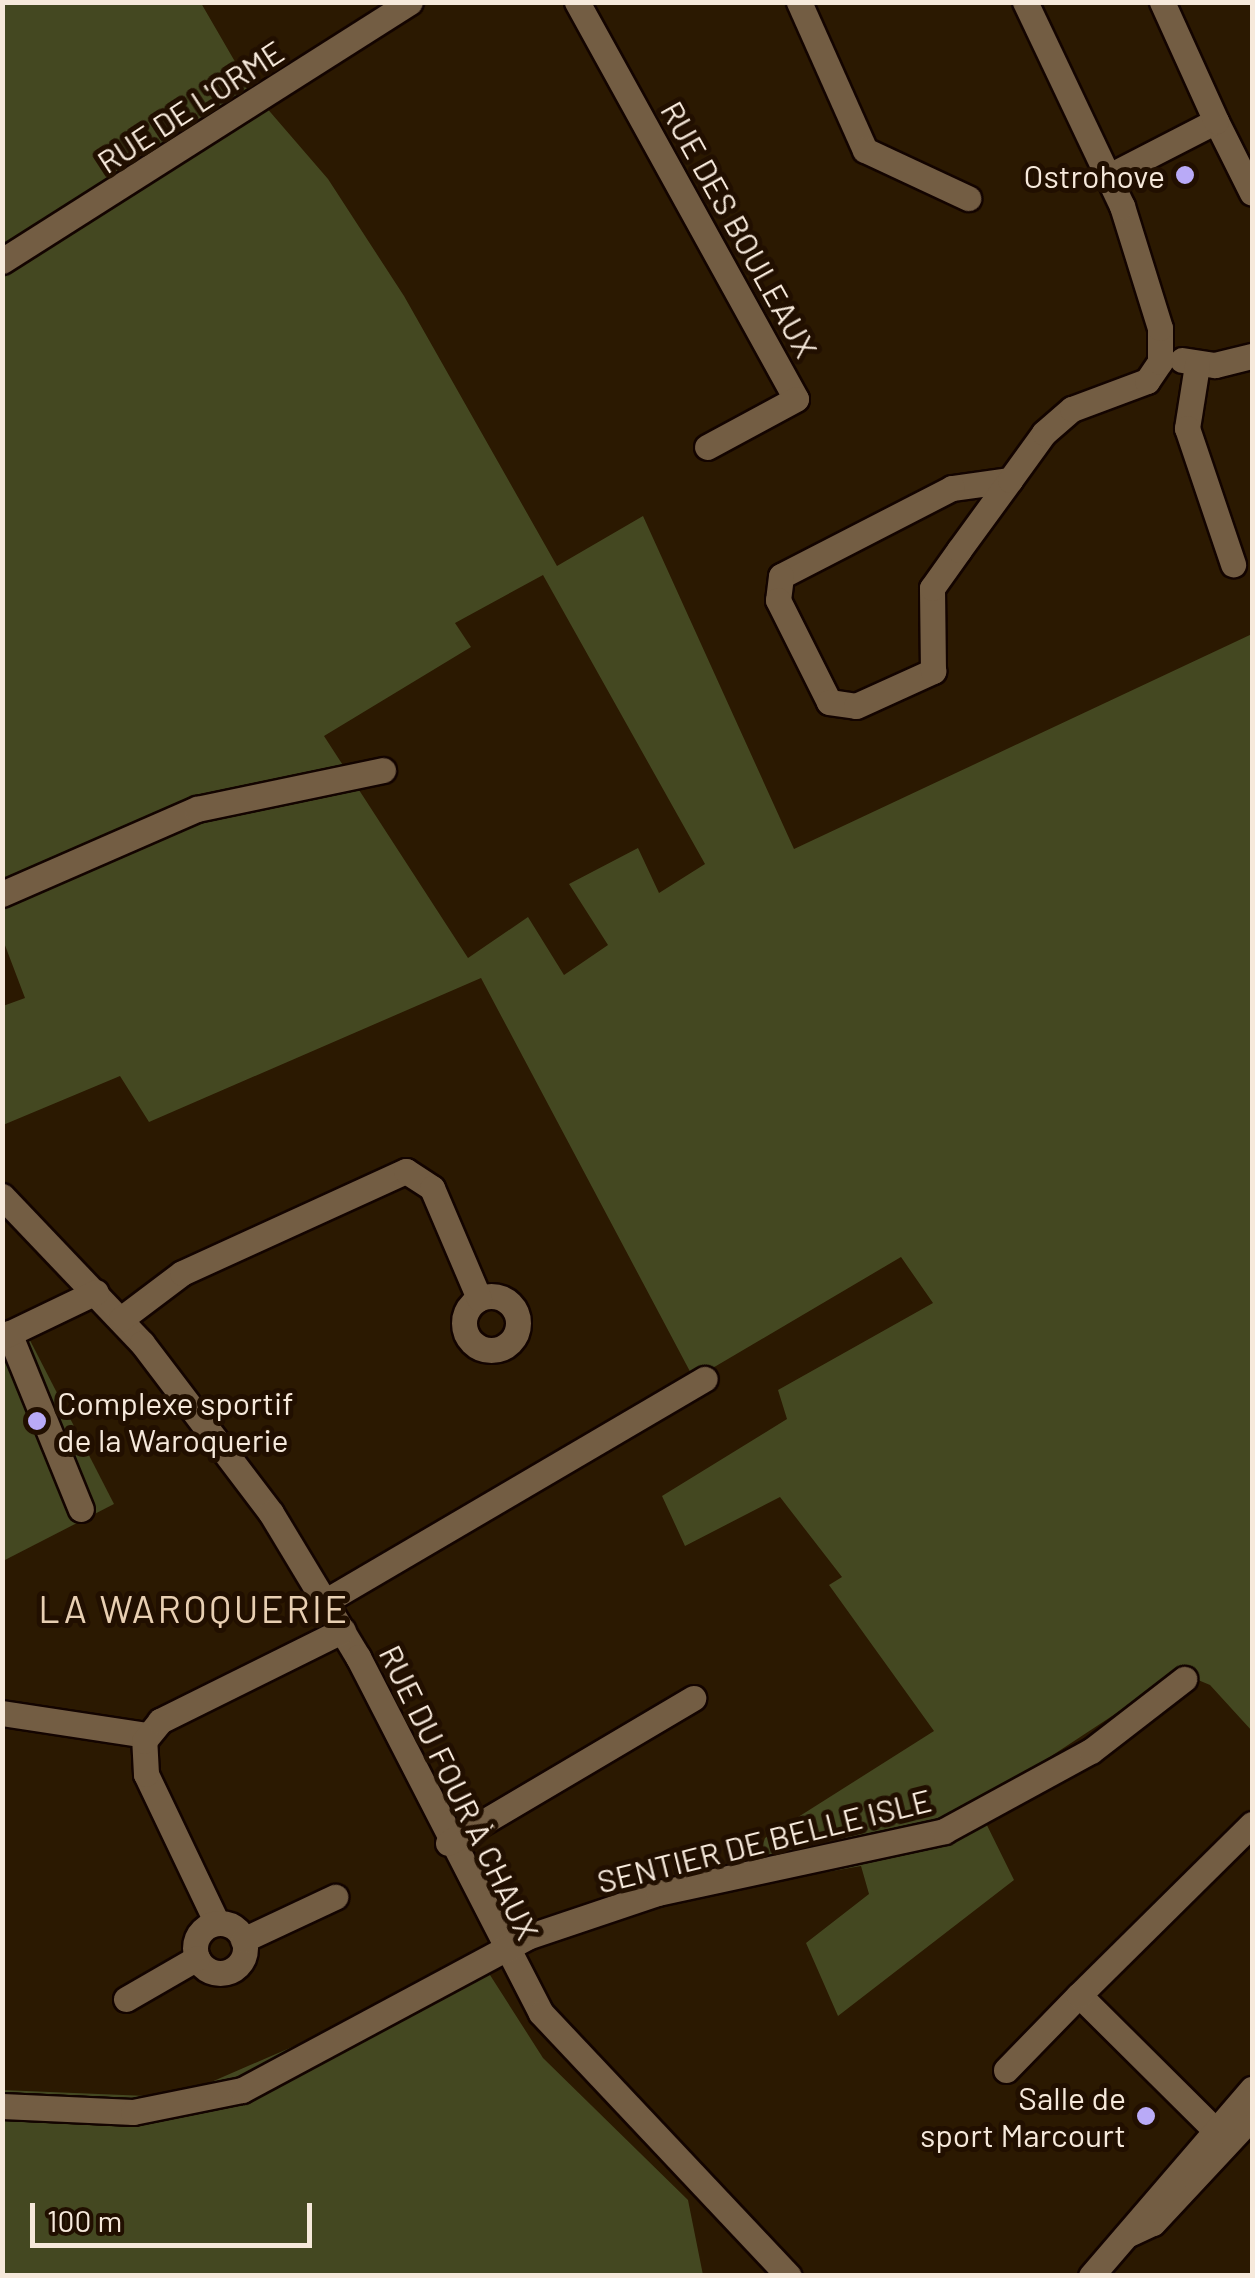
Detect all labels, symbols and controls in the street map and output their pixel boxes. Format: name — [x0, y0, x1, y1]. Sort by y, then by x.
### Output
street label: RUE DE L'ORME — [90, 32, 290, 180]
street label: RUE DES BOULEAUX — [654, 94, 826, 364]
place label: Ostrohove — [1024, 156, 1165, 194]
marker: Ostrohove — [1174, 164, 1196, 186]
place label: Complexe sportif de la Waroquerie — [57, 1384, 294, 1459]
marker: Complexe sportif de la Waroquerie — [26, 1410, 48, 1432]
district label: LA WAROQUERIE — [38, 1586, 350, 1632]
street label: RUE DU FOUR À CHAUX — [372, 1638, 548, 1946]
street label: SENTIER DE BELLE ISLE — [593, 1780, 935, 1900]
place label: Salle de sport Marcourt — [920, 2079, 1126, 2154]
marker: Salle de sport Marcourt — [1135, 2105, 1157, 2127]
scale bar — [35, 2183, 318, 2245]
text: 100 m — [47, 2202, 122, 2238]

